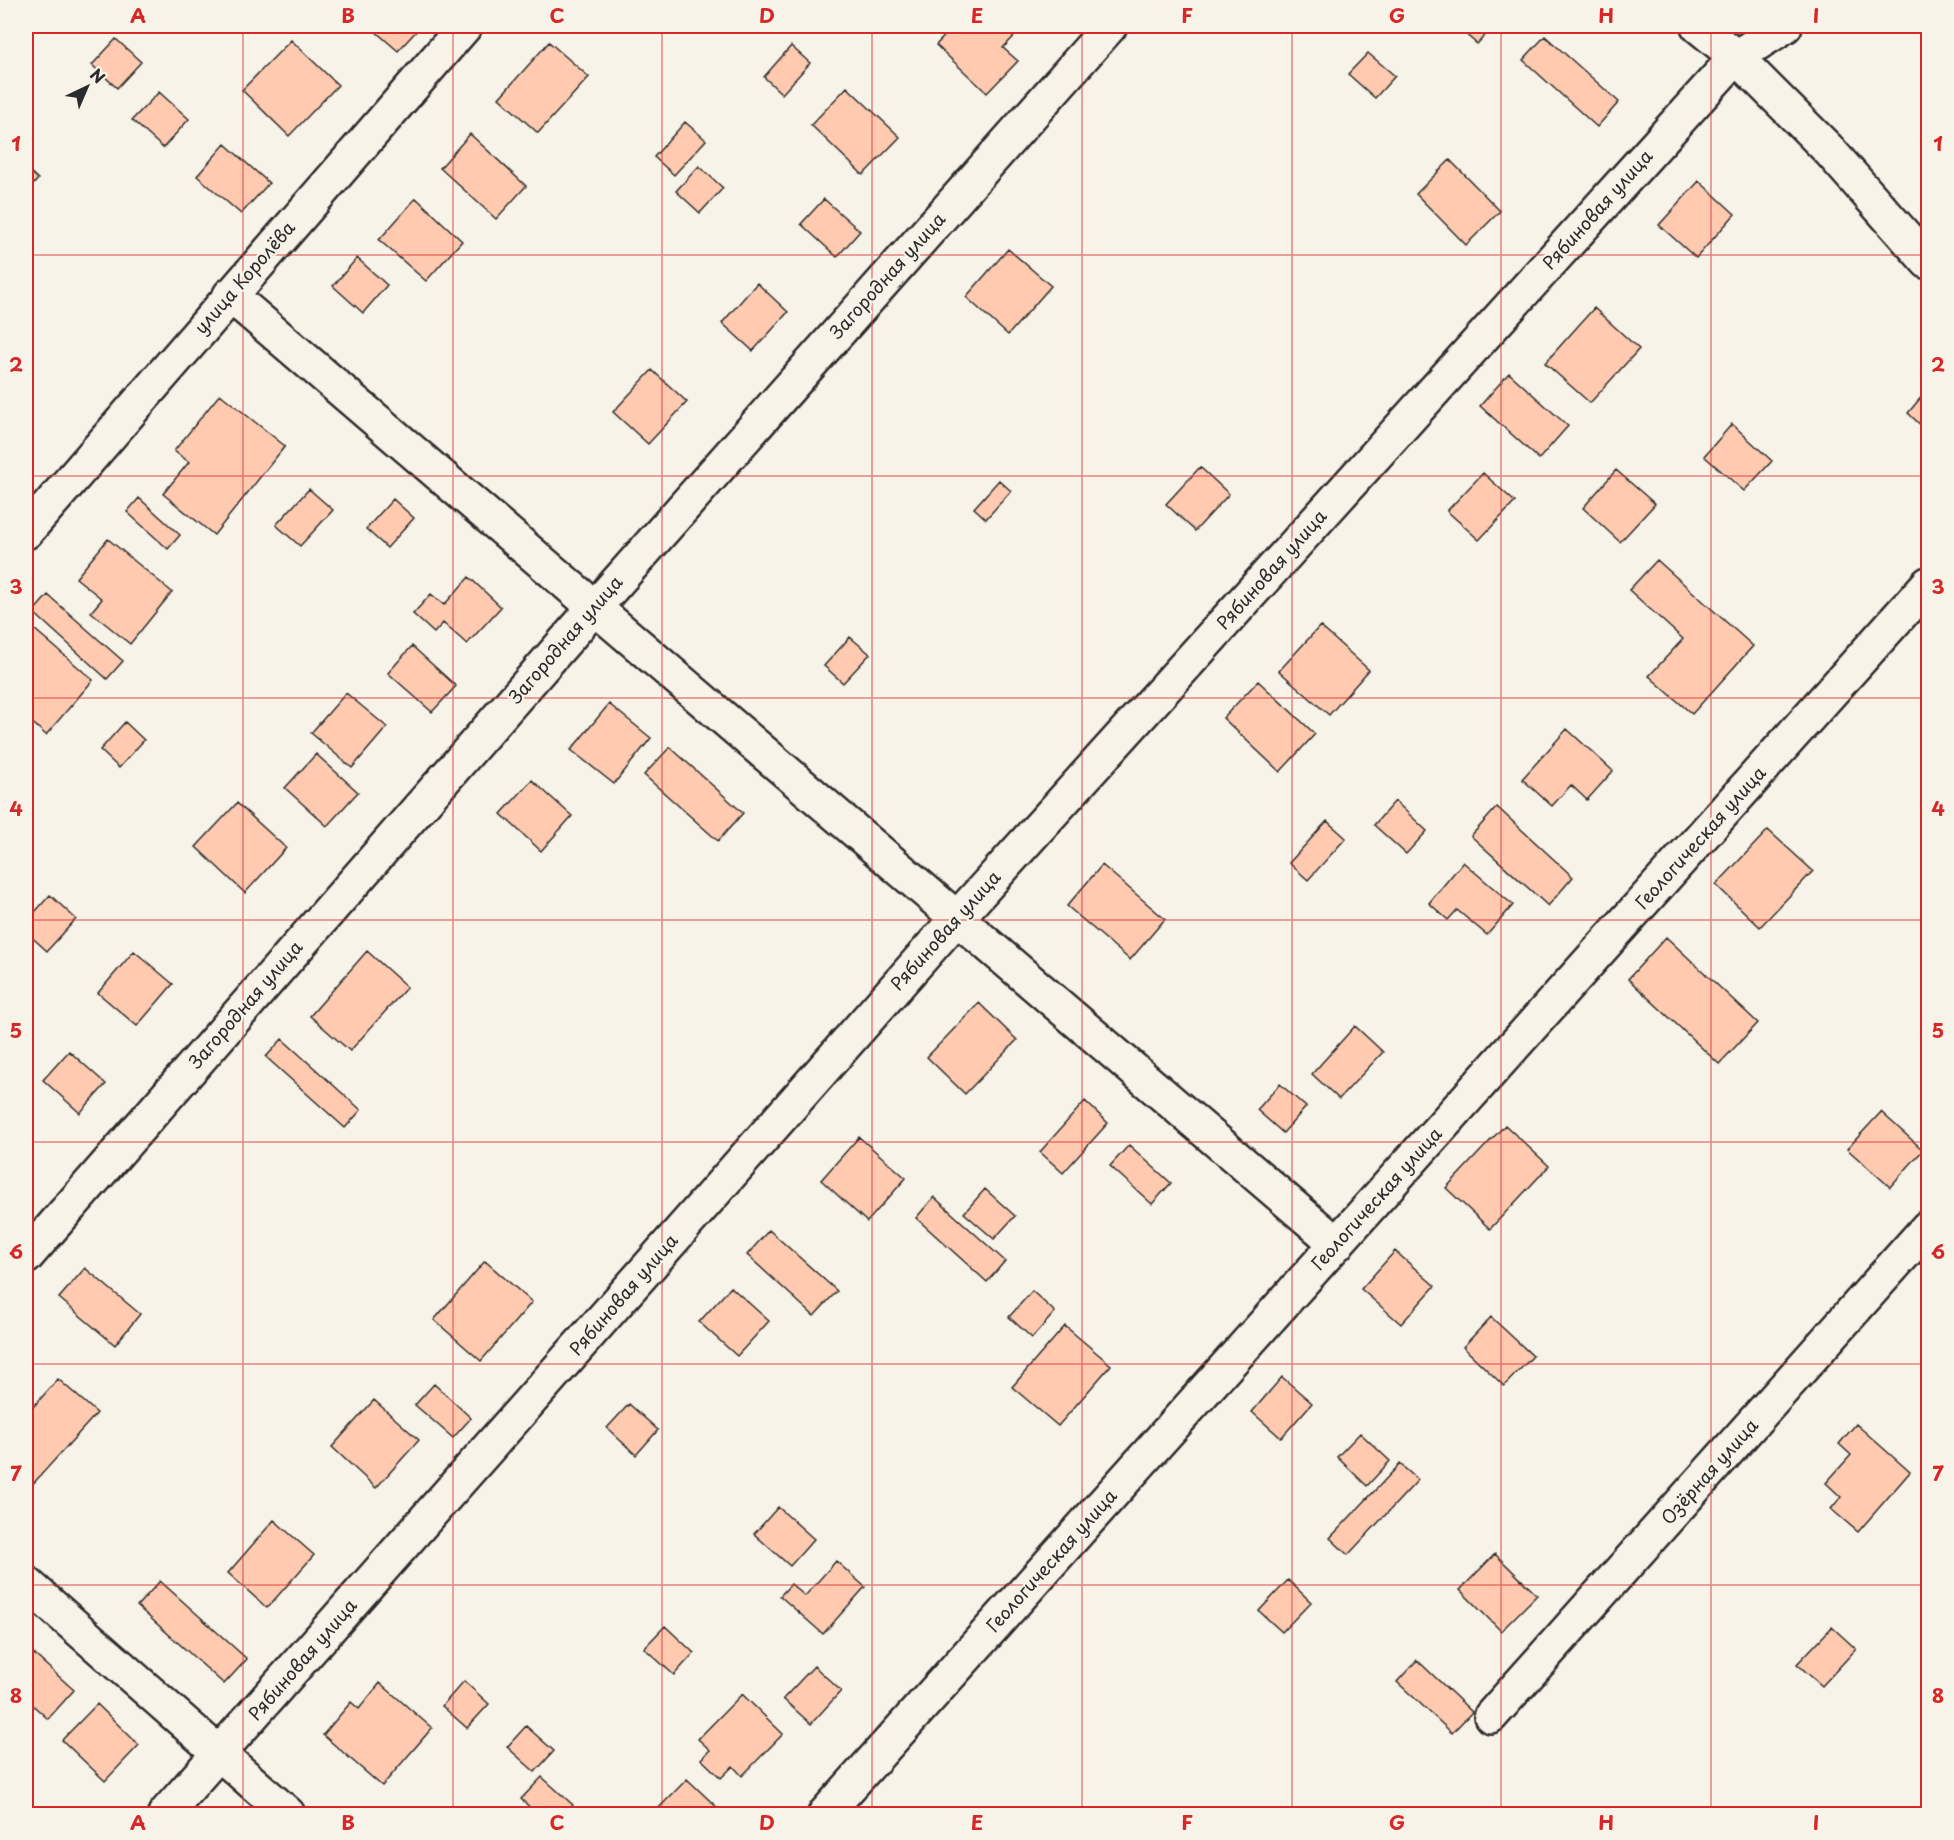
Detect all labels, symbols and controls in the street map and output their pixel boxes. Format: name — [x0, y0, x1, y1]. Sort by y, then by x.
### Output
text: A — [130, 0, 146, 30]
text: B — [341, 0, 355, 30]
text: C — [549, 0, 565, 30]
text: D — [759, 0, 775, 30]
text: E — [971, 0, 983, 30]
text: F — [1181, 0, 1193, 30]
text: G — [1389, 0, 1405, 30]
text: H — [1598, 0, 1614, 30]
text: I — [1813, 0, 1819, 30]
north arrow — [57, 57, 117, 117]
text: N — [85, 62, 111, 89]
text: 1 — [11, 128, 21, 158]
text: 1 — [1933, 128, 1943, 158]
street label: Рябиновая улица — [1535, 142, 1659, 275]
street label: Загородная улица — [823, 205, 952, 344]
street label: улица Королёва — [187, 214, 301, 339]
text: 2 — [9, 349, 23, 379]
text: 2 — [1931, 349, 1945, 379]
street label: Рябиновая улица — [1209, 502, 1333, 635]
street label: Загородная улица — [502, 569, 629, 709]
text: 3 — [9, 571, 23, 601]
text: 3 — [1931, 571, 1945, 601]
street label: Геологическая улица — [1628, 759, 1772, 915]
text: 4 — [9, 793, 23, 823]
text: 4 — [1931, 793, 1945, 823]
street label: Рябиновая улица — [883, 863, 1007, 996]
street label: Загородная улица — [182, 934, 309, 1074]
text: 5 — [10, 1015, 22, 1045]
text: 5 — [1932, 1015, 1944, 1045]
street label: Геологическая улица — [1304, 1120, 1448, 1276]
street label: Рябиновая улица — [562, 1227, 684, 1361]
text: 6 — [9, 1236, 23, 1266]
text: 6 — [1931, 1236, 1945, 1266]
street label: Озёрная улица — [1654, 1412, 1764, 1530]
text: 7 — [10, 1458, 22, 1488]
text: 7 — [1932, 1458, 1944, 1488]
street label: Геологическая улица — [979, 1482, 1123, 1638]
street label: Рябиновая улица — [241, 1592, 363, 1726]
text: 8 — [10, 1680, 22, 1710]
text: 8 — [1932, 1680, 1944, 1710]
text: A — [130, 1807, 146, 1837]
text: B — [341, 1807, 355, 1837]
text: C — [549, 1807, 565, 1837]
text: D — [759, 1807, 775, 1837]
text: E — [971, 1807, 983, 1837]
text: F — [1181, 1807, 1193, 1837]
text: G — [1389, 1807, 1405, 1837]
text: H — [1598, 1807, 1614, 1837]
text: I — [1813, 1807, 1819, 1837]

